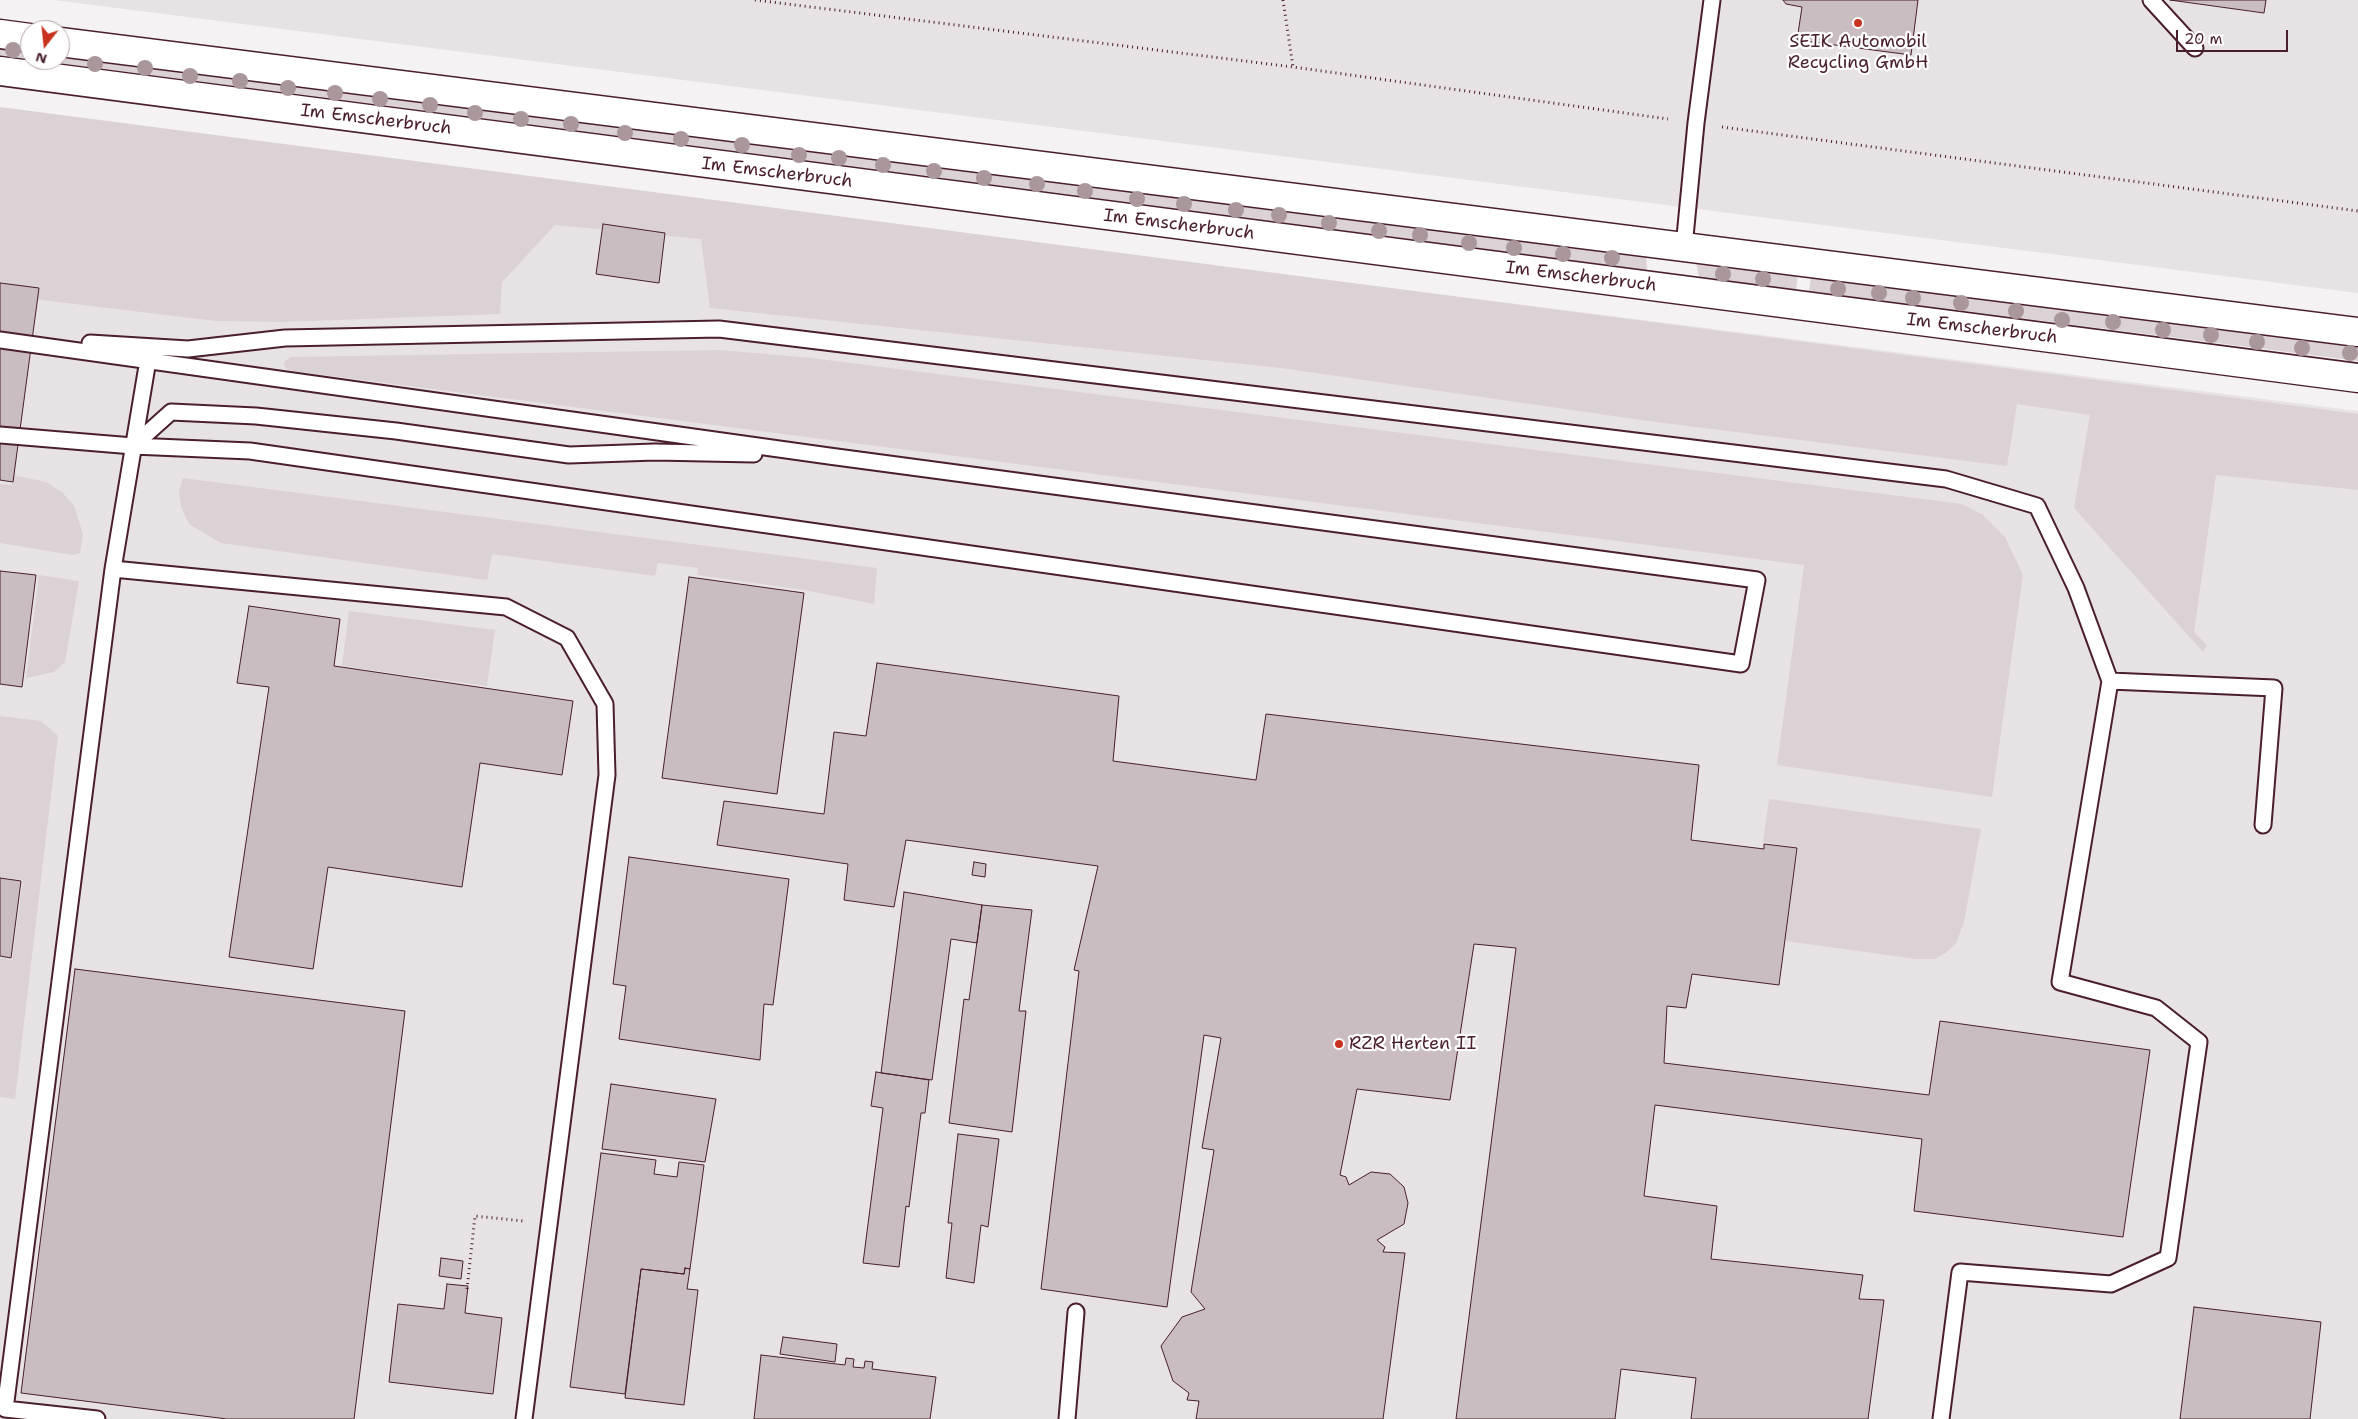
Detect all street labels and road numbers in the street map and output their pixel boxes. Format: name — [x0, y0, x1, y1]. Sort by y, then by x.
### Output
street label: Im Emscherbruch — [299, 100, 453, 140]
street label: Im Emscherbruch — [700, 153, 854, 193]
street label: Im Emscherbruch — [1102, 205, 1256, 245]
street label: Im Emscherbruch — [1504, 257, 1658, 297]
street label: Im Emscherbruch — [1905, 309, 2059, 349]

